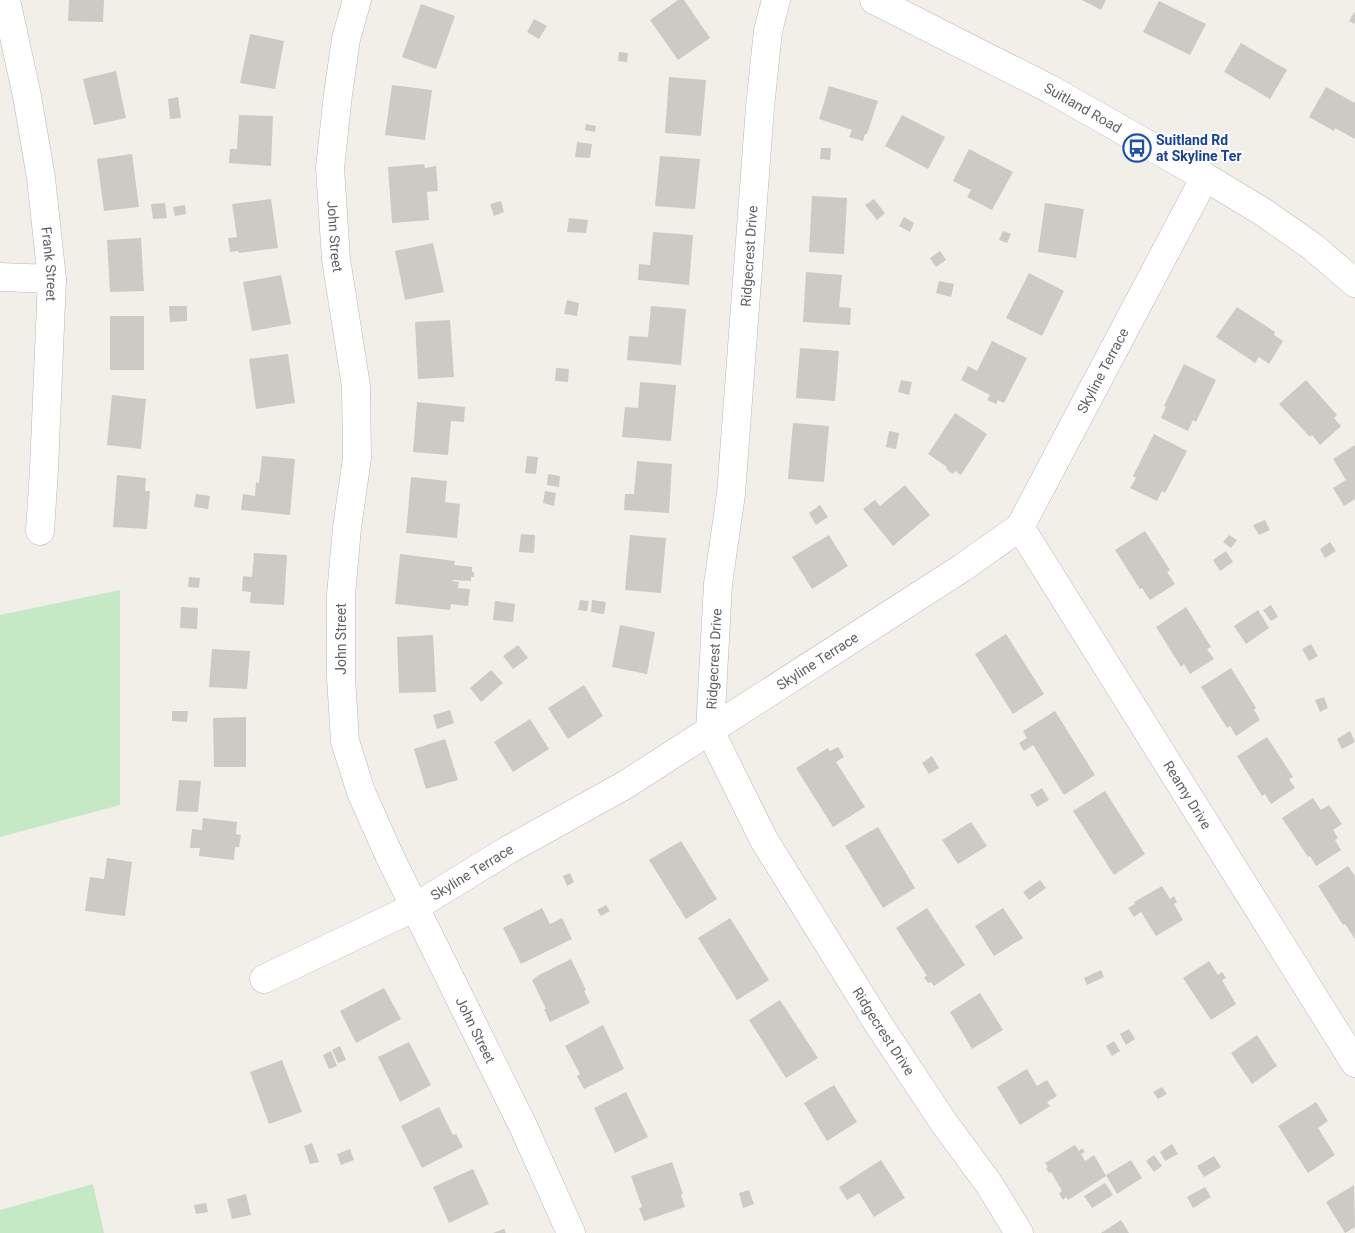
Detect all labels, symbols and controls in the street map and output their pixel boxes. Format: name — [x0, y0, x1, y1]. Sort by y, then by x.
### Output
street label: Suitland Road — [1042, 79, 1124, 136]
place label: Suitland Rd at Skyline Ter — [1156, 132, 1242, 164]
bus stop icon: Suitland Rd at Skyline Ter — [1122, 133, 1152, 163]
street label: John Street — [324, 200, 346, 274]
street label: Ridgecrest Drive — [737, 205, 761, 307]
street label: Frank Street — [38, 226, 60, 302]
street label: Skyline Terrace — [1074, 325, 1132, 416]
street label: John Street — [333, 603, 349, 675]
street label: Ridgecrest Drive — [703, 608, 725, 710]
street label: Skyline Terrace — [774, 629, 861, 693]
street label: Reamy Drive — [1160, 758, 1215, 832]
street label: Skyline Terrace — [428, 841, 516, 904]
street label: Ridgecrest Drive — [849, 984, 918, 1078]
street label: John Street — [452, 994, 499, 1066]

